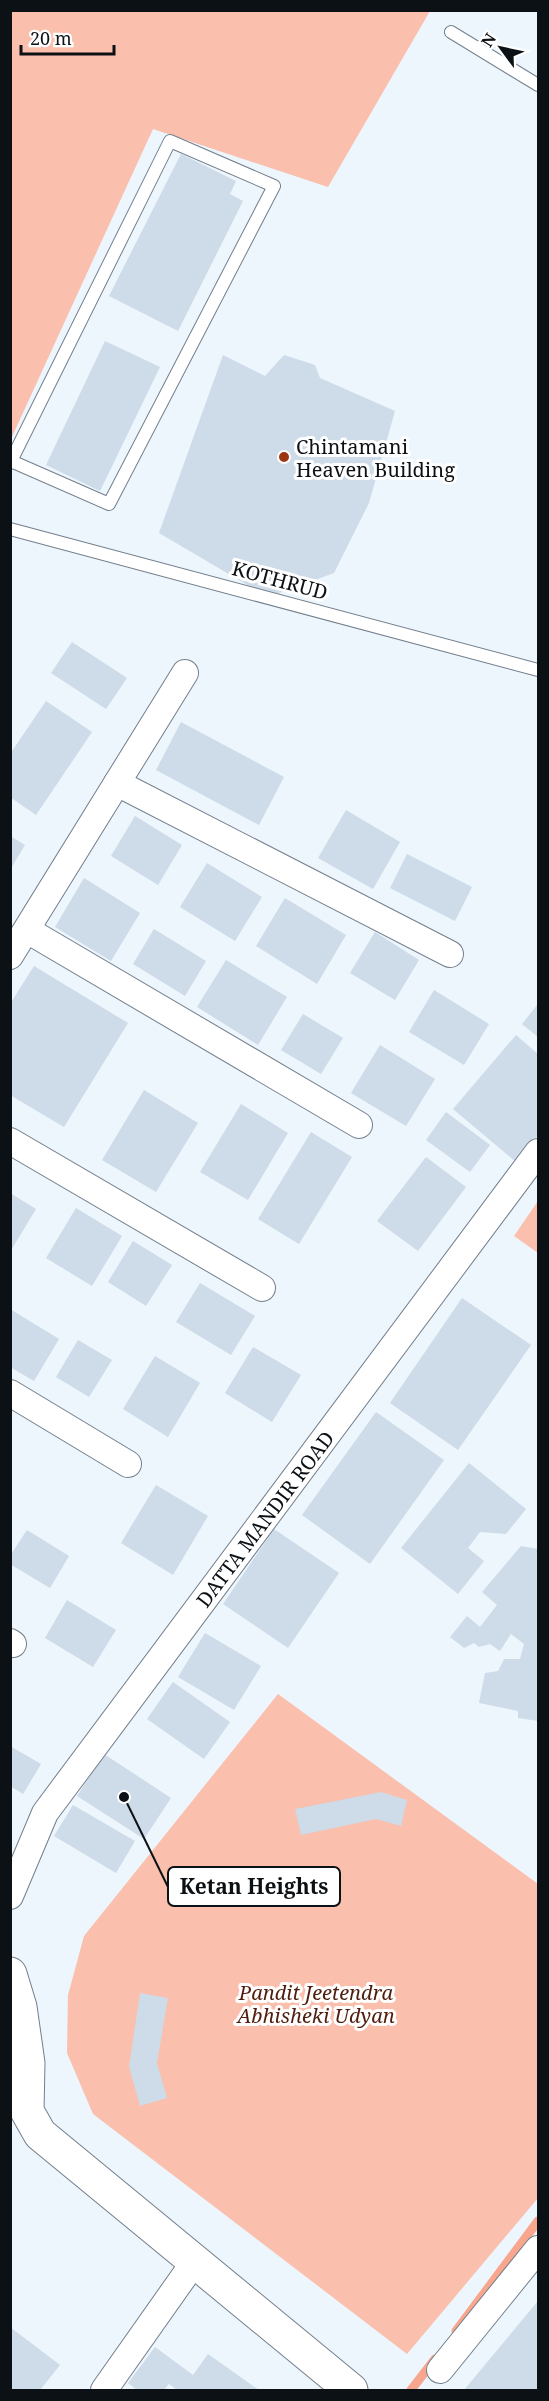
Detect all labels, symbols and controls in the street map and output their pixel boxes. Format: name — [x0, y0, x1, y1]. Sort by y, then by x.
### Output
scale bar — [21, 18, 114, 56]
north arrow — [471, 18, 531, 78]
text: 20 m — [30, 26, 72, 50]
text: N — [476, 28, 501, 51]
place label: Chintamani Heaven Building — [296, 433, 455, 483]
marker: Chintamani Heaven Building — [277, 450, 291, 464]
street label: KOTHRUD — [229, 554, 331, 606]
street label: DATTA MANDIR ROAD — [190, 1426, 340, 1612]
callout: Ketan Heights — [168, 1867, 340, 1906]
text: Ketan Heights — [180, 1872, 328, 1900]
park label: Pandit Jeetendra Abhisheki Udyan — [235, 1979, 395, 2029]

